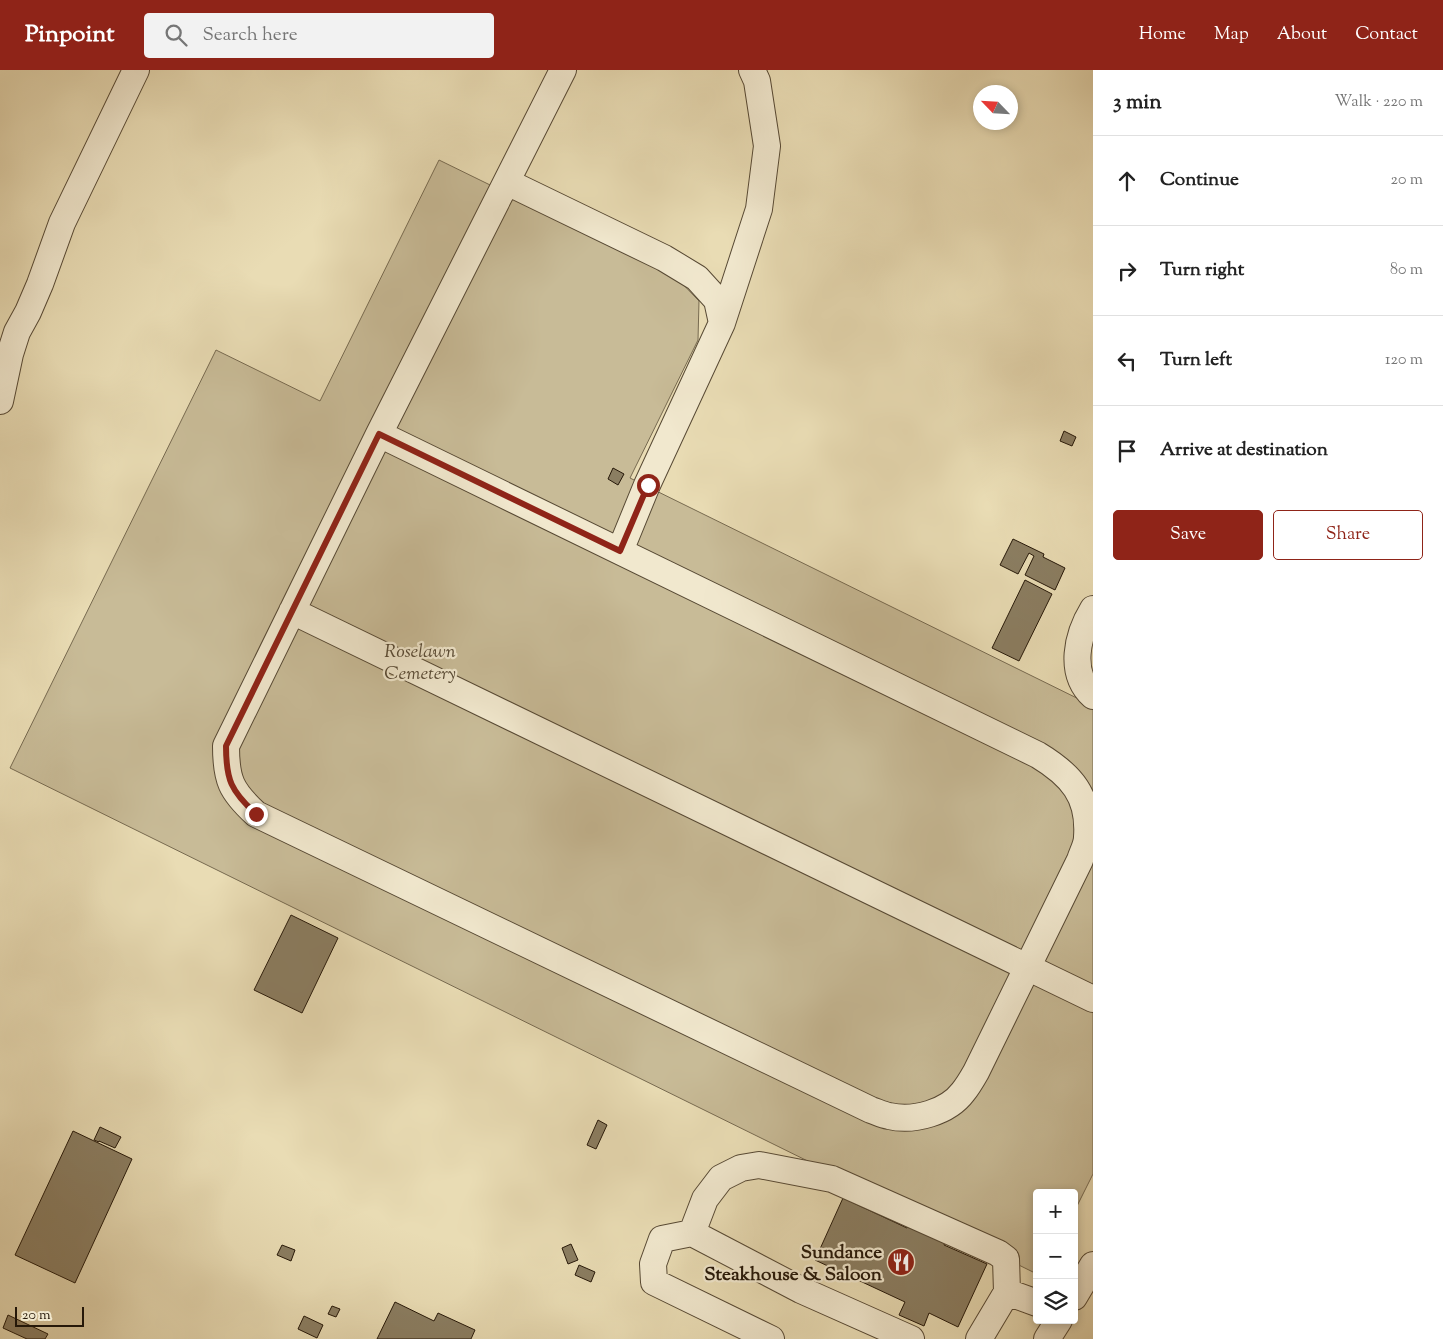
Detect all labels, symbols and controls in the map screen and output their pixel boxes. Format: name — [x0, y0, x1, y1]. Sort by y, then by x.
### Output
search box — [144, 13, 494, 58]
text: Pinpoint — [25, 18, 114, 52]
icon: search — [162, 21, 190, 49]
text: Search here — [202, 22, 298, 49]
text: Home — [1139, 22, 1186, 48]
text: Map — [1214, 22, 1249, 48]
text: About — [1277, 22, 1327, 48]
text: Contact — [1355, 22, 1418, 48]
north arrow — [973, 85, 1018, 130]
text: 3 min — [1113, 88, 1162, 118]
text: Walk · 220 m — [1335, 91, 1423, 114]
icon: ahead — [1113, 167, 1141, 195]
text: Continue — [1160, 167, 1239, 194]
text: 20 m — [1390, 169, 1423, 192]
icon: right — [1113, 257, 1141, 285]
text: Turn right — [1160, 257, 1244, 284]
text: 80 m — [1390, 259, 1423, 282]
icon: left — [1113, 347, 1141, 375]
text: Turn left — [1160, 347, 1232, 374]
text: 120 m — [1385, 349, 1423, 372]
icon: arrive — [1113, 437, 1141, 465]
text: Arrive at destination — [1160, 437, 1328, 464]
route start — [637, 474, 660, 497]
button: Save — [1113, 510, 1263, 560]
button: Share — [1273, 510, 1423, 560]
park label: Roselawn Cemetery — [384, 639, 456, 688]
route end — [245, 803, 268, 826]
map controls — [1033, 1189, 1078, 1324]
button: + — [1033, 1189, 1078, 1234]
button: − — [1033, 1234, 1078, 1279]
place label: Sundance Steakhouse & Saloon — [704, 1240, 883, 1289]
restaurant icon: Sundance Steakhouse & Saloon — [886, 1247, 916, 1277]
button: layers — [1033, 1279, 1078, 1324]
scale bar — [15, 1304, 84, 1327]
text: 20 m — [22, 1306, 51, 1326]

